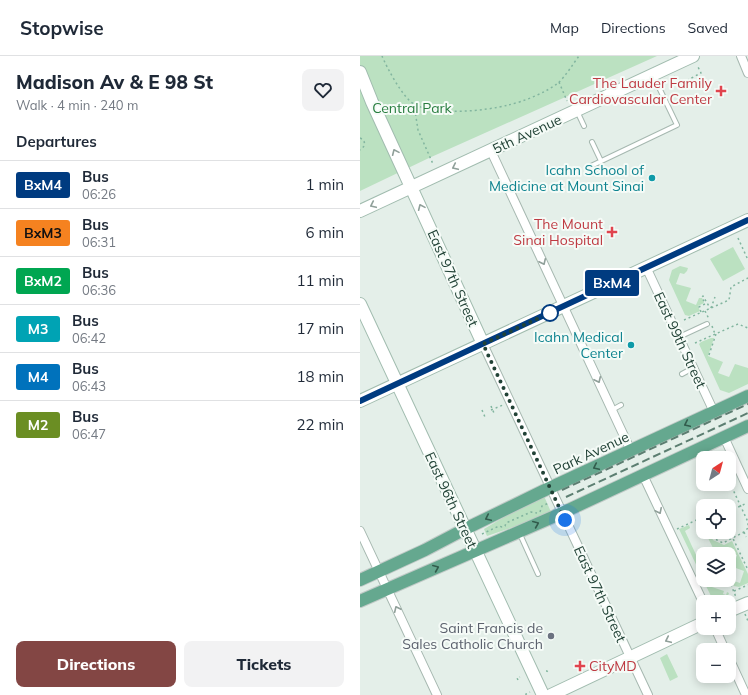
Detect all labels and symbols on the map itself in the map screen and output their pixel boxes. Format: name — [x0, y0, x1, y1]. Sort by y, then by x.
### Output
place label: The Lauder Family Cardiovascular Center — [569, 74, 713, 108]
marker: The Lauder Family Cardiovascular Center — [715, 85, 727, 97]
park label: Central Park — [372, 99, 453, 117]
street label: 5th Avenue — [490, 110, 564, 158]
one-way arrow — [392, 149, 400, 156]
place label: Icahn School of Medicine at Mount Sinai — [489, 161, 644, 195]
one-way arrow — [452, 162, 460, 170]
marker: Icahn School of Medicine at Mount Sinai — [647, 173, 657, 183]
one-way arrow — [370, 200, 377, 208]
one-way arrow — [418, 204, 426, 212]
place label: The Mount Sinai Hospital — [513, 215, 603, 249]
marker: The Mount Sinai Hospital — [606, 226, 618, 238]
street label: East 97th Street — [424, 227, 482, 329]
one-way arrow — [538, 258, 546, 265]
line badge: BxM4 — [584, 270, 640, 296]
street label: East 99th Street — [650, 289, 710, 391]
unlabelled marker — [541, 304, 559, 322]
place label: Icahn Medical Center — [534, 328, 624, 362]
marker: Icahn Medical Center — [626, 340, 636, 350]
one-way arrow — [593, 375, 601, 383]
one-way arrow — [684, 420, 691, 428]
street label: Park Avenue — [550, 428, 632, 478]
street label: East 96th Street — [421, 449, 481, 551]
north arrow — [696, 451, 736, 491]
one-way arrow — [592, 462, 600, 470]
one-way arrow — [654, 506, 662, 514]
your location — [555, 510, 575, 530]
one-way arrow — [484, 513, 492, 521]
one-way arrow — [532, 521, 540, 529]
street label: East 97th Street — [570, 543, 630, 645]
one-way arrow — [432, 565, 439, 573]
one-way arrow — [394, 605, 402, 613]
place label: Saint Francis de Sales Catholic Church — [402, 619, 543, 653]
marker: Saint Francis de Sales Catholic Church — [546, 631, 556, 641]
one-way arrow — [664, 635, 672, 643]
place label: CityMD — [589, 657, 637, 675]
marker: CityMD — [574, 660, 586, 672]

